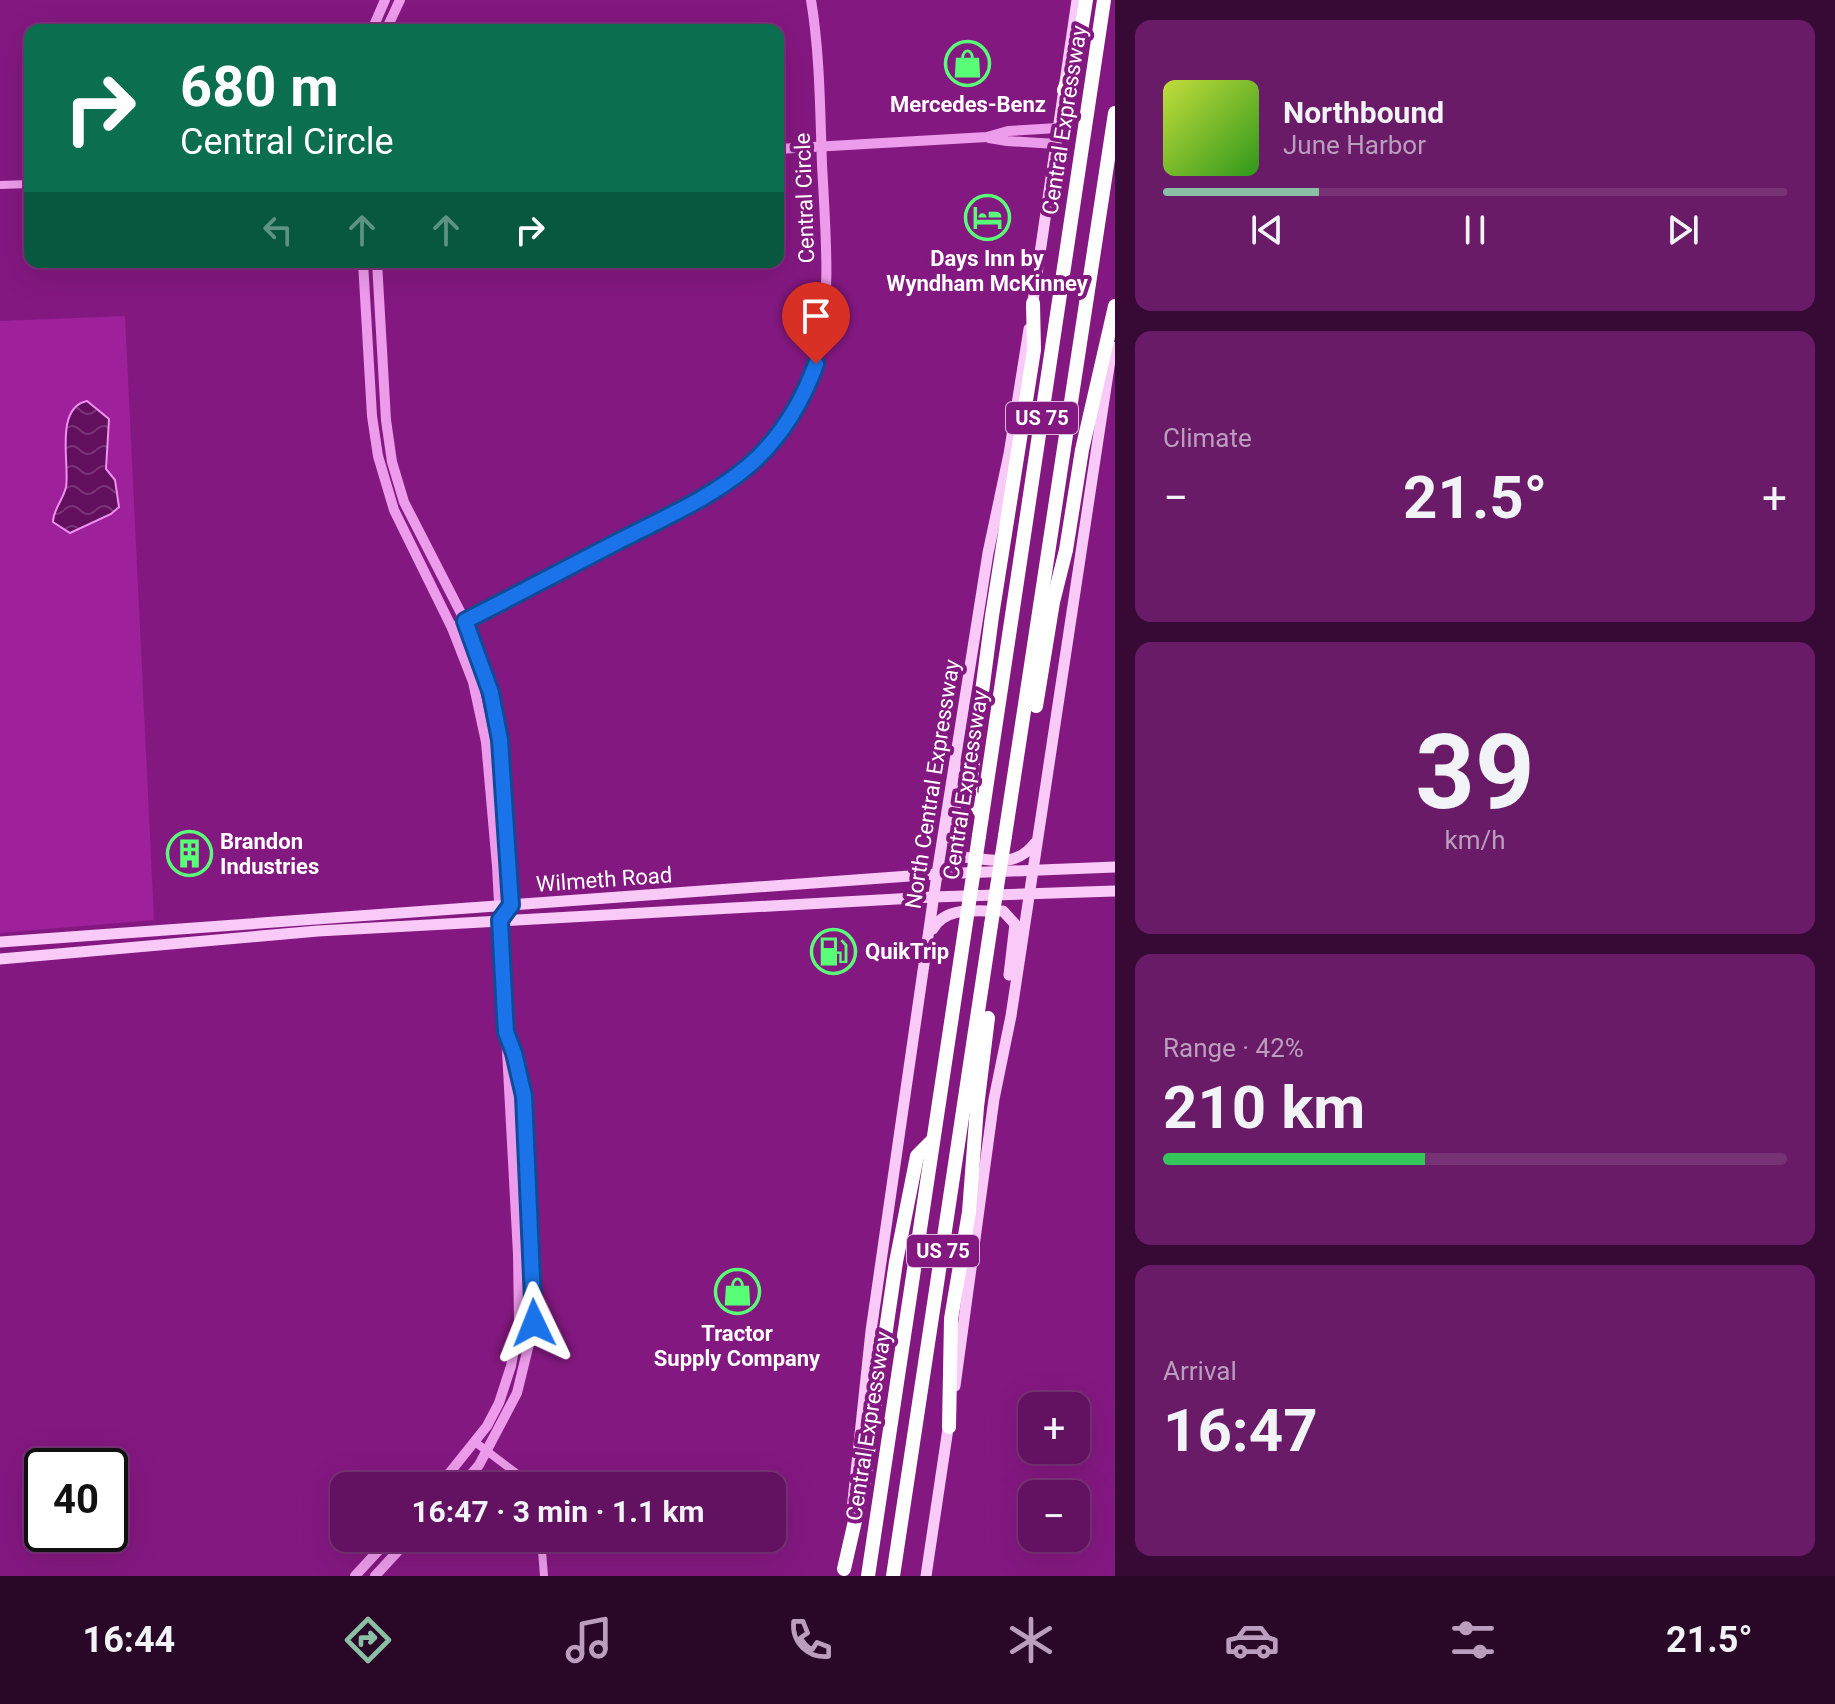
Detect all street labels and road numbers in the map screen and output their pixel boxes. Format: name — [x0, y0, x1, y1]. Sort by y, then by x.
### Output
street label: Central Expressway — [1037, 23, 1092, 216]
street label: Central Circle — [790, 132, 819, 264]
road number: US 75 — [1006, 402, 1078, 434]
street label: North Central Expressway — [899, 657, 965, 911]
street label: Central Expressway — [937, 688, 993, 882]
street label: Wilmeth Road — [535, 862, 673, 897]
road number: US 75 — [907, 1235, 979, 1267]
street label: Central Expressway — [841, 1329, 896, 1522]

